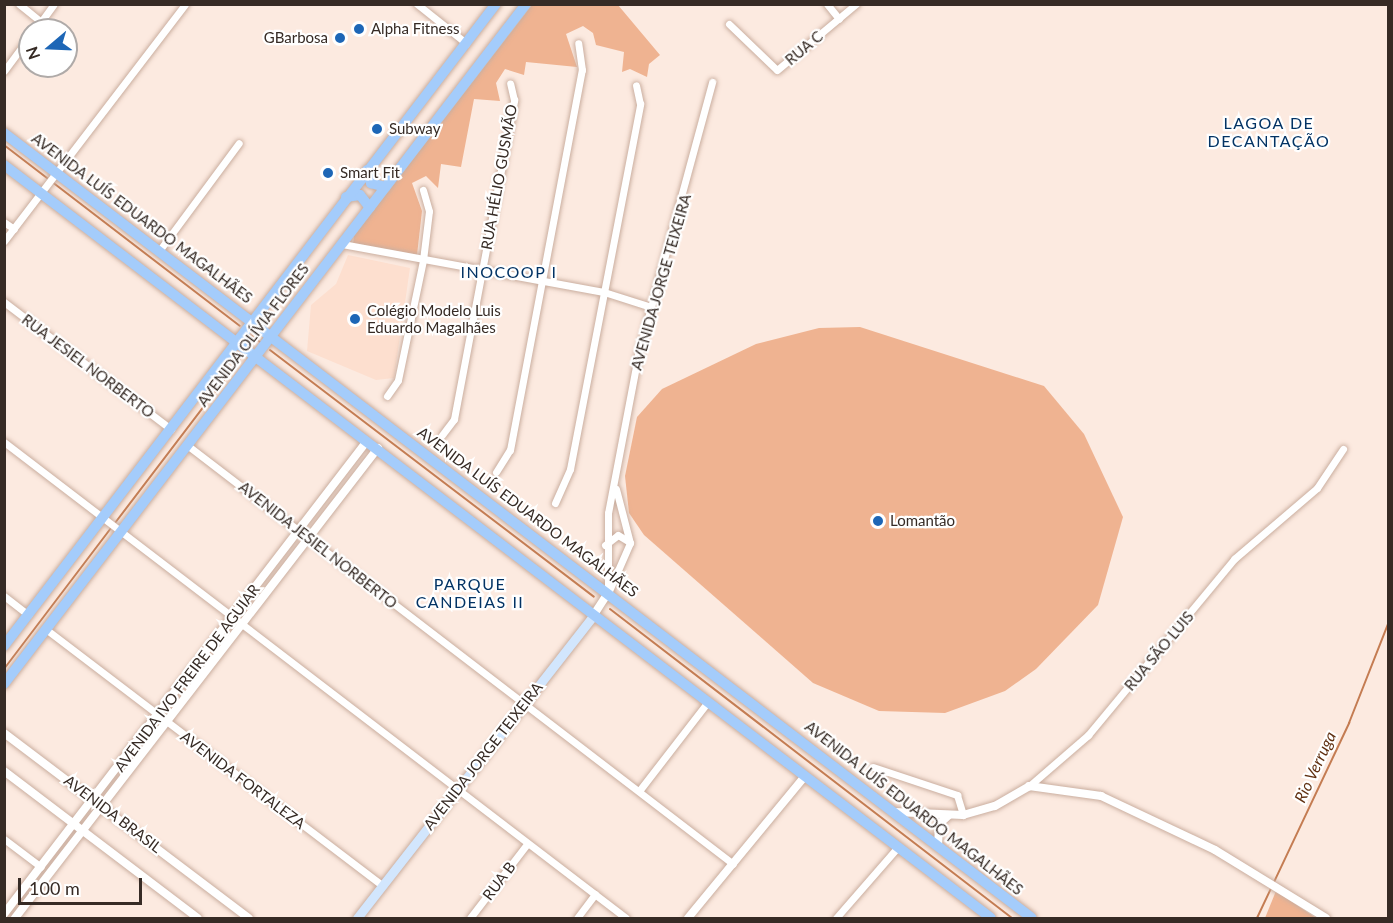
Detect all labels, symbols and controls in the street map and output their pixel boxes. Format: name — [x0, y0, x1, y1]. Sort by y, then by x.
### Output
north arrow — [18, 18, 78, 78]
place label: Alpha Fitness — [371, 20, 459, 38]
marker: Alpha Fitness — [352, 22, 366, 36]
street label: RUA C — [781, 27, 827, 69]
place label: GBarbosa — [264, 29, 328, 47]
marker: GBarbosa — [333, 31, 347, 45]
text: N — [21, 44, 43, 62]
street label: RUA HÉLIO GUSMÃO — [477, 103, 521, 251]
district label: LAGOA DE DECANTAÇÃO — [1208, 113, 1330, 151]
place label: Subway — [389, 120, 440, 138]
marker: Subway — [370, 122, 384, 136]
street label: AVENIDA LUÍS EDUARDO MAGALHÃES — [28, 129, 256, 307]
place label: Smart Fit — [340, 164, 400, 182]
marker: Smart Fit — [321, 166, 335, 180]
street label: AVENIDA JORGE TEIXEIRA — [627, 191, 695, 373]
street label: AVENIDA OLÍVIA FLORES — [193, 260, 313, 410]
district label: INOCOOP I — [460, 262, 558, 282]
place label: Colégio Modelo Luis Eduardo Magalhães — [367, 301, 501, 336]
street label: RUA JESIEL NORBERTO — [18, 310, 158, 422]
marker: Colégio Modelo Luis Eduardo Magalhães — [348, 312, 362, 326]
street label: AVENIDA LUÍS EDUARDO MAGALHÃES — [414, 423, 642, 601]
street label: AVENIDA JESIEL NORBERTO — [235, 477, 401, 613]
place label: Lomantão — [890, 512, 955, 530]
marker: Lomantão — [871, 514, 885, 528]
district label: PARQUE CANDEIAS II — [416, 574, 524, 612]
street label: AVENIDA IVO FREIRE DE AGUIAR — [110, 580, 264, 776]
street label: RUA SÃO LUIS — [1120, 607, 1198, 695]
street label: AVENIDA JORGE TEIXEIRA — [419, 678, 547, 834]
street label: AVENIDA LUÍS EDUARDO MAGALHÃES — [801, 717, 1027, 899]
street label: AVENIDA FORTALEZA — [177, 727, 309, 833]
water label: Rio Verruga — [1290, 728, 1340, 806]
street label: AVENIDA BRASIL — [60, 771, 166, 857]
street label: RUA B — [479, 858, 519, 904]
scale bar — [21, 866, 146, 904]
text: 100 m — [29, 877, 80, 899]

